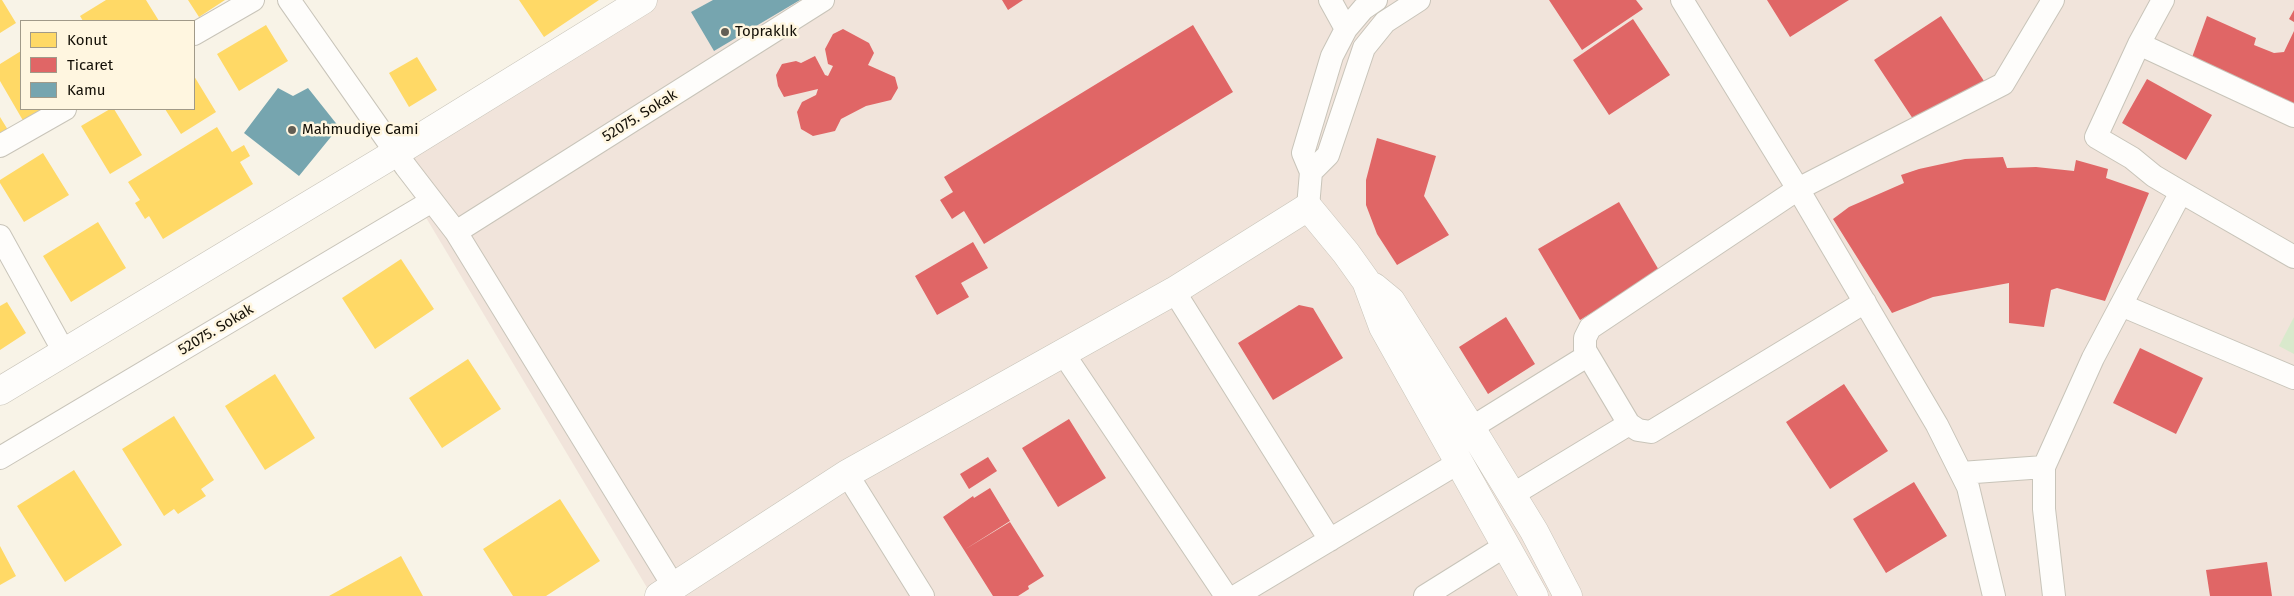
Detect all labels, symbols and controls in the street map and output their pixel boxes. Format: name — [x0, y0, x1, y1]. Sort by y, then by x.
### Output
legend — [20, 20, 195, 110]
place label: Topraklık — [735, 23, 797, 41]
marker: Topraklık — [719, 26, 731, 38]
text: Konut — [67, 31, 107, 49]
text: Ticaret — [67, 56, 113, 74]
text: Kamu — [67, 81, 105, 99]
street label: 52075. Sokak — [599, 86, 681, 146]
place label: Mahmudiye Cami — [302, 121, 418, 139]
marker: Mahmudiye Cami — [286, 124, 298, 136]
street label: 52075. Sokak — [175, 301, 257, 359]

